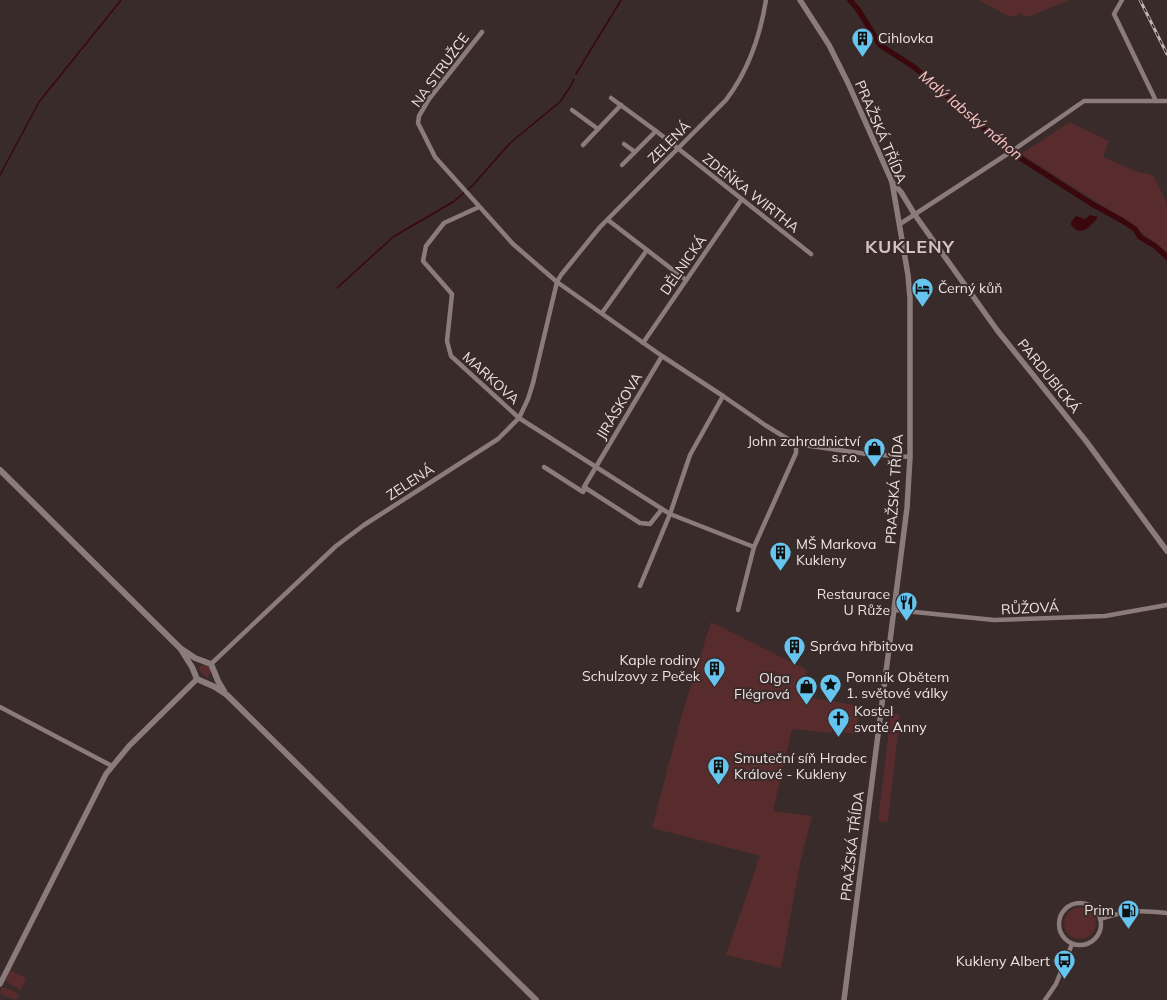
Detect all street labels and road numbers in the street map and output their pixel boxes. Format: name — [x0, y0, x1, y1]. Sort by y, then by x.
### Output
street label: NA STRUŽCE — [407, 29, 473, 111]
street label: PRAŽSKÁ TŘÍDA — [851, 78, 911, 187]
street label: ZELENÁ — [644, 116, 695, 167]
street label: ZDEŇKA WIRTHA — [699, 150, 804, 237]
street label: DĚLNICKÁ — [656, 231, 710, 298]
street label: PARDUBICKÁ — [1014, 335, 1085, 417]
street label: MARKOVA — [459, 348, 524, 409]
street label: JIRÁSKOVA — [592, 369, 646, 443]
street label: PRAŽSKÁ TŘÍDA — [881, 433, 907, 545]
street label: ZELENÁ — [383, 460, 438, 504]
street label: RŮŽOVÁ — [1001, 597, 1060, 619]
street label: PRAŽSKÁ TŘÍDA — [836, 789, 868, 902]

